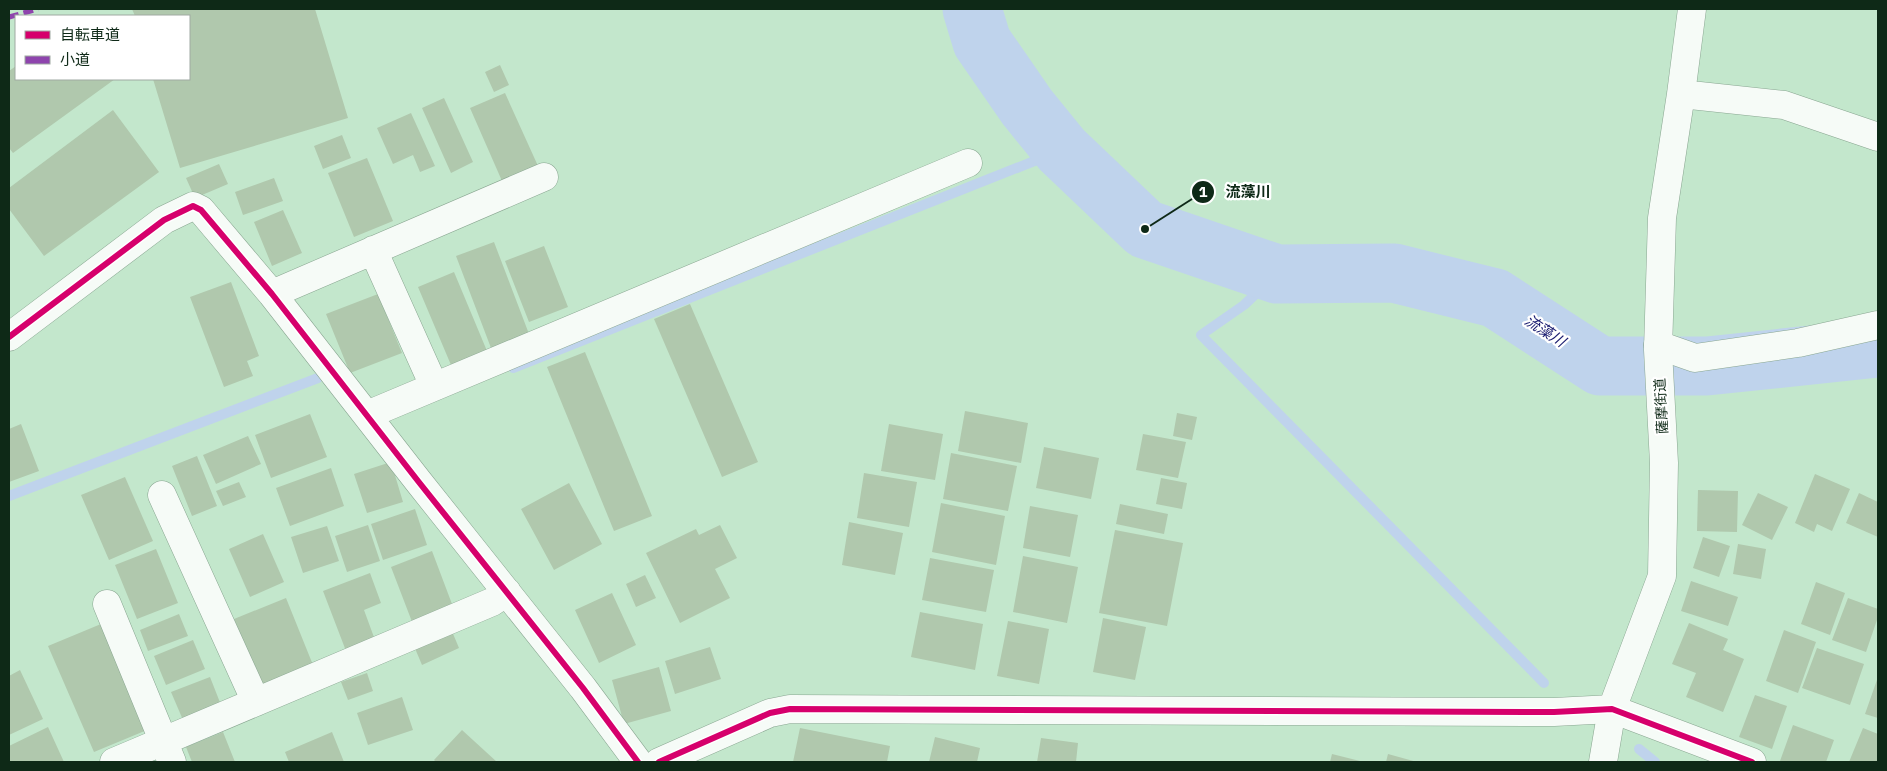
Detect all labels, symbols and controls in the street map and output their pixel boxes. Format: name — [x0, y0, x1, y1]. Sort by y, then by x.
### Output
legend — [15, 15, 190, 80]
text: 自転車道 — [60, 25, 120, 44]
text: 小道 — [60, 50, 90, 69]
callout: 流藻川 — [1190, 177, 1280, 207]
text: 1 — [1198, 182, 1208, 201]
text: 流藻川 — [1225, 182, 1271, 201]
water label: 流藻川 — [1521, 310, 1571, 352]
street label: 薩摩街道 — [1651, 378, 1671, 434]

